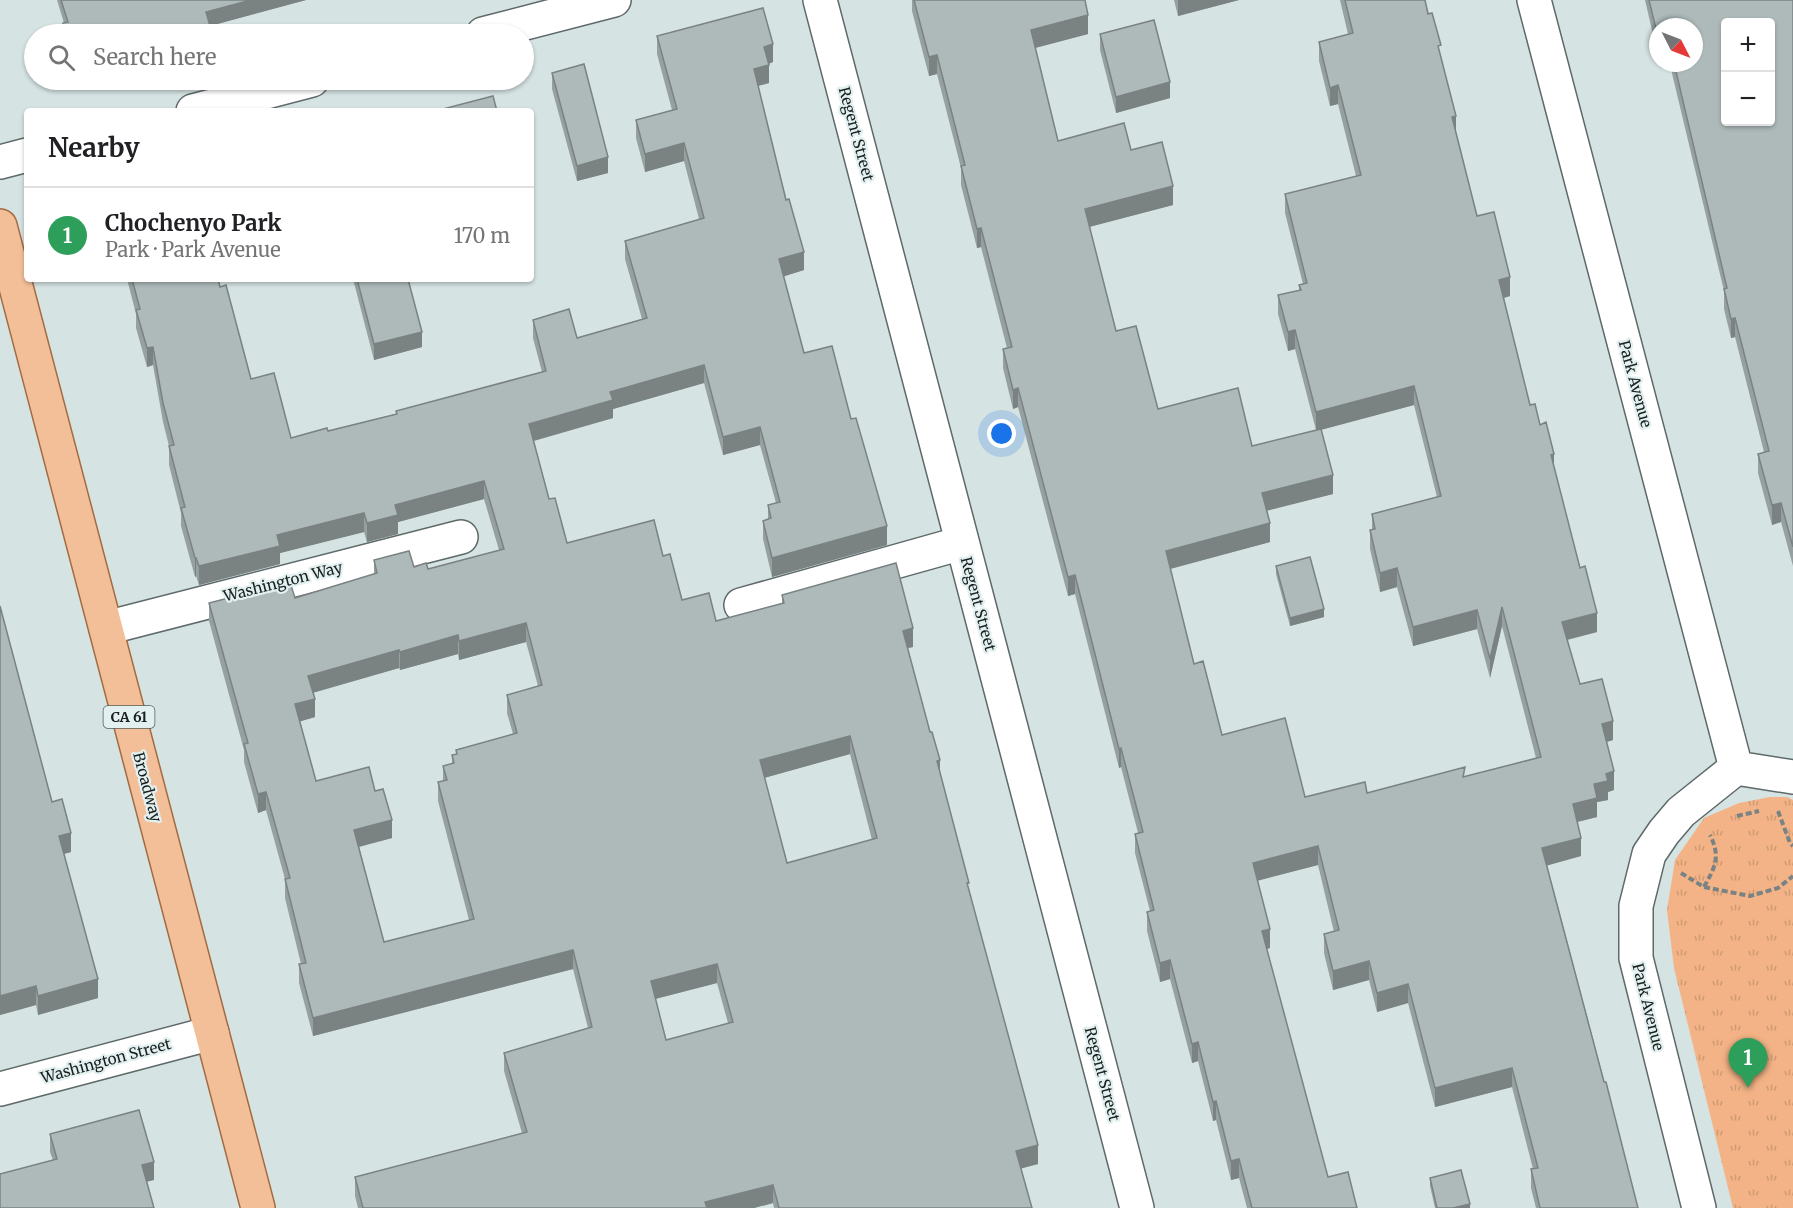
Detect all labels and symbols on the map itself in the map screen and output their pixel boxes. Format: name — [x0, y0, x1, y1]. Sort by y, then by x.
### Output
north arrow — [1649, 18, 1703, 72]
street label: Regent Street — [835, 85, 878, 183]
street label: Park Avenue — [1615, 338, 1656, 430]
your location — [987, 419, 1016, 448]
street label: Regent Street — [957, 555, 1000, 653]
street label: Washington Way — [220, 557, 345, 606]
road number: CA 61 — [104, 706, 154, 728]
street label: Broadway — [129, 750, 166, 824]
street label: Park Avenue — [1628, 961, 1669, 1053]
street label: Regent Street — [1081, 1025, 1124, 1123]
street label: Washington Street — [38, 1034, 173, 1087]
pin: 1 — [1728, 1038, 1768, 1088]

